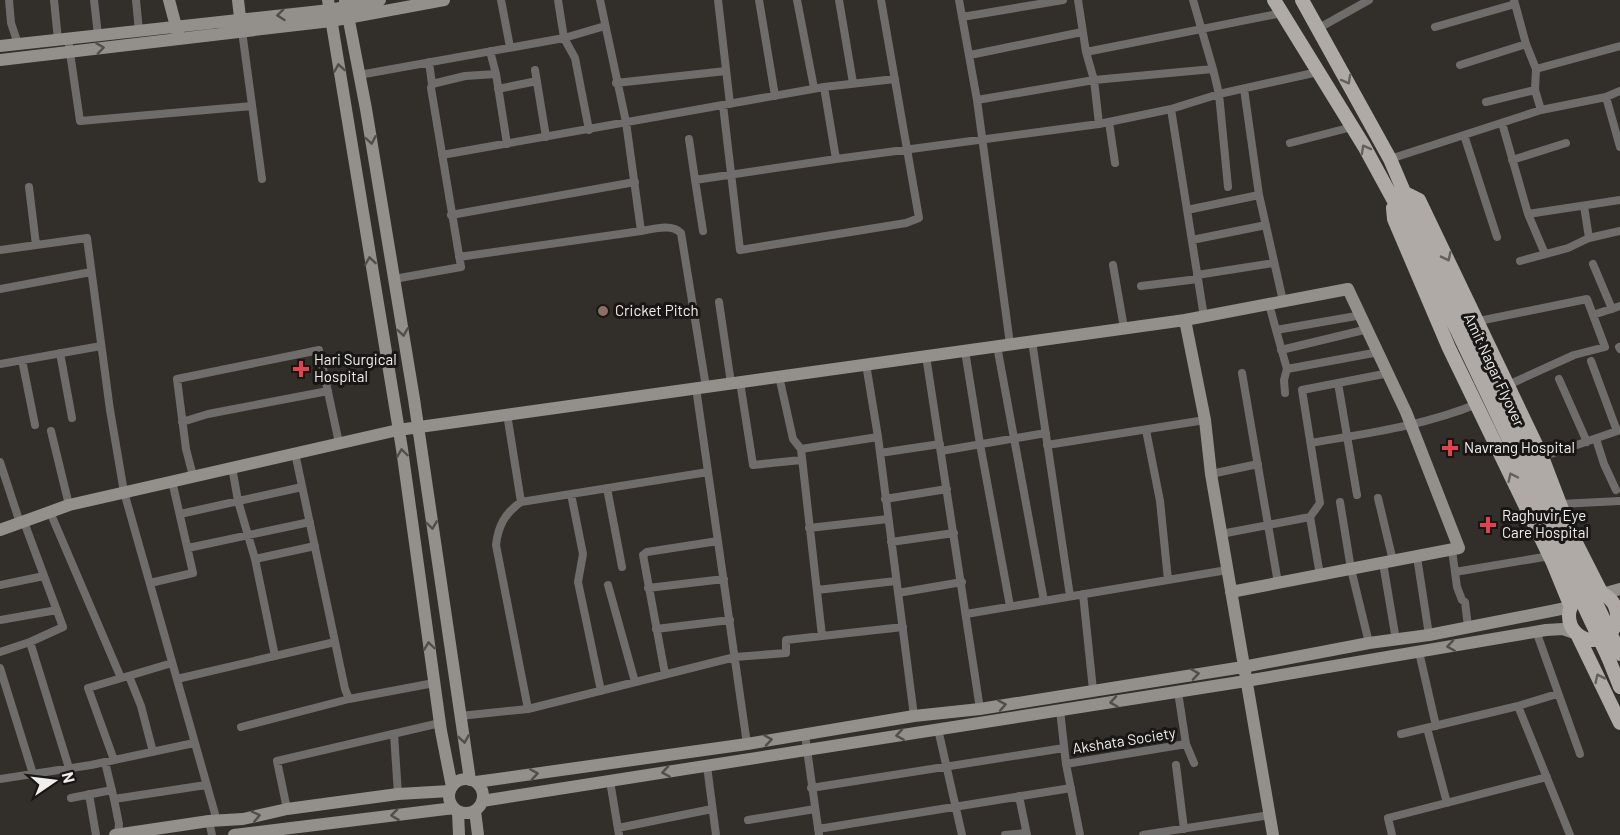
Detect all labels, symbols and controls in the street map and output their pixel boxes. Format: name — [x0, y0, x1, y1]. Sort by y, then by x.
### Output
one-way arrow — [277, 8, 286, 21]
one-way arrow — [95, 42, 104, 54]
one-way arrow — [333, 63, 345, 73]
one-way arrow — [1340, 73, 1351, 84]
one-way arrow — [364, 135, 377, 145]
one-way arrow — [1361, 145, 1372, 155]
one-way arrow — [1440, 251, 1452, 262]
one-way arrow — [364, 256, 377, 266]
place label: Cricket Pitch — [615, 301, 699, 319]
marker: Cricket Pitch — [596, 304, 610, 318]
street label: Amit Nagar Flyover — [1461, 310, 1529, 429]
one-way arrow — [396, 327, 409, 337]
place label: Hari Surgical Hospital — [314, 350, 397, 385]
marker: Hari Surgical Hospital — [292, 360, 310, 378]
place label: Navrang Hospital — [1464, 438, 1575, 456]
marker: Navrang Hospital — [1441, 439, 1459, 457]
one-way arrow — [396, 448, 408, 458]
one-way arrow — [1507, 473, 1519, 484]
place label: Raghuvir Eye Care Hospital — [1502, 506, 1589, 541]
marker: Raghuvir Eye Care Hospital — [1479, 516, 1497, 534]
one-way arrow — [426, 521, 438, 530]
one-way arrow — [1447, 640, 1456, 652]
one-way arrow — [423, 641, 436, 651]
one-way arrow — [1190, 668, 1200, 681]
one-way arrow — [1594, 674, 1606, 685]
one-way arrow — [1109, 695, 1119, 708]
one-way arrow — [998, 699, 1007, 711]
street label: Akshata Society — [1071, 723, 1177, 757]
one-way arrow — [896, 729, 905, 741]
one-way arrow — [457, 734, 469, 744]
one-way arrow — [764, 735, 773, 747]
north arrow — [24, 751, 84, 811]
one-way arrow — [662, 766, 671, 778]
one-way arrow — [529, 768, 538, 780]
text: N — [59, 770, 80, 785]
one-way arrow — [391, 808, 400, 821]
one-way arrow — [250, 811, 260, 824]

